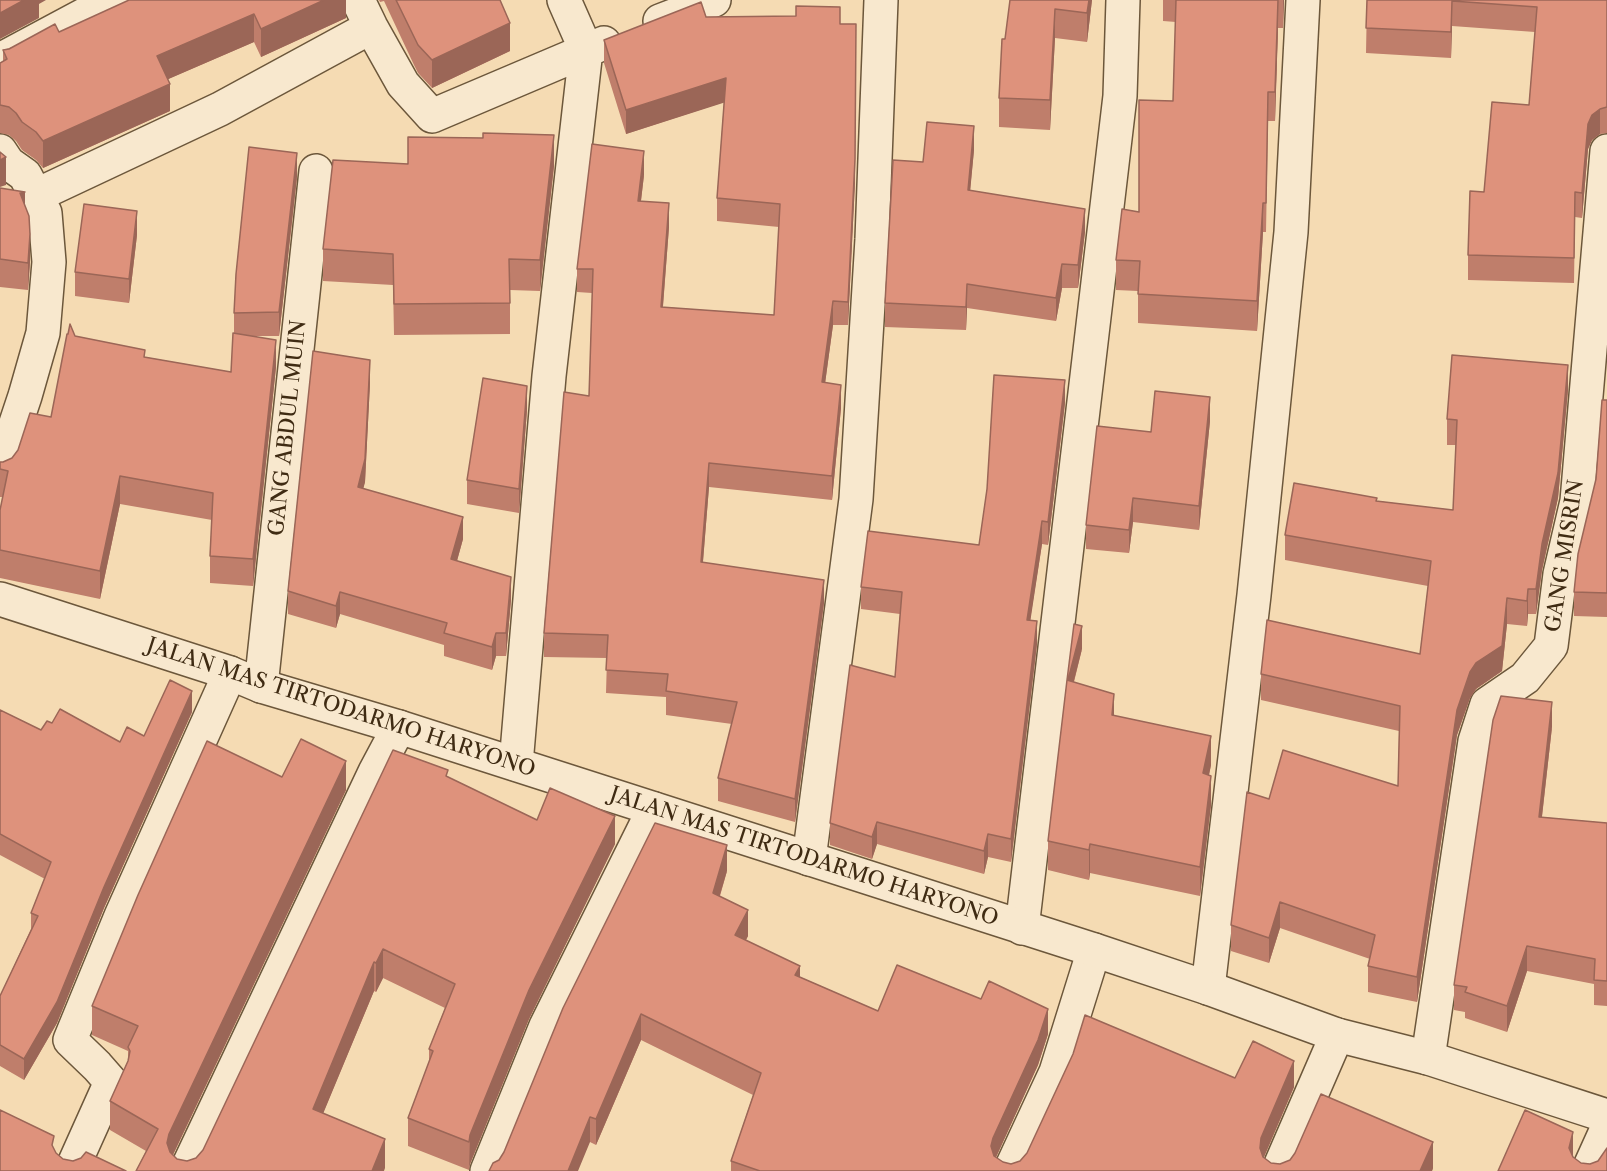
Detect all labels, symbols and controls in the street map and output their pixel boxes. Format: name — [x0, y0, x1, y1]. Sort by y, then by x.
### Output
street label: GANG ABDUL MUIN — [264, 319, 312, 537]
street label: GANG MISRIN — [1541, 478, 1589, 634]
street label: JALAN MAS TIRTODARMO HARYONO — [144, 633, 538, 783]
street label: JALAN MAS TIRTODARMO HARYONO — [607, 782, 1001, 932]

